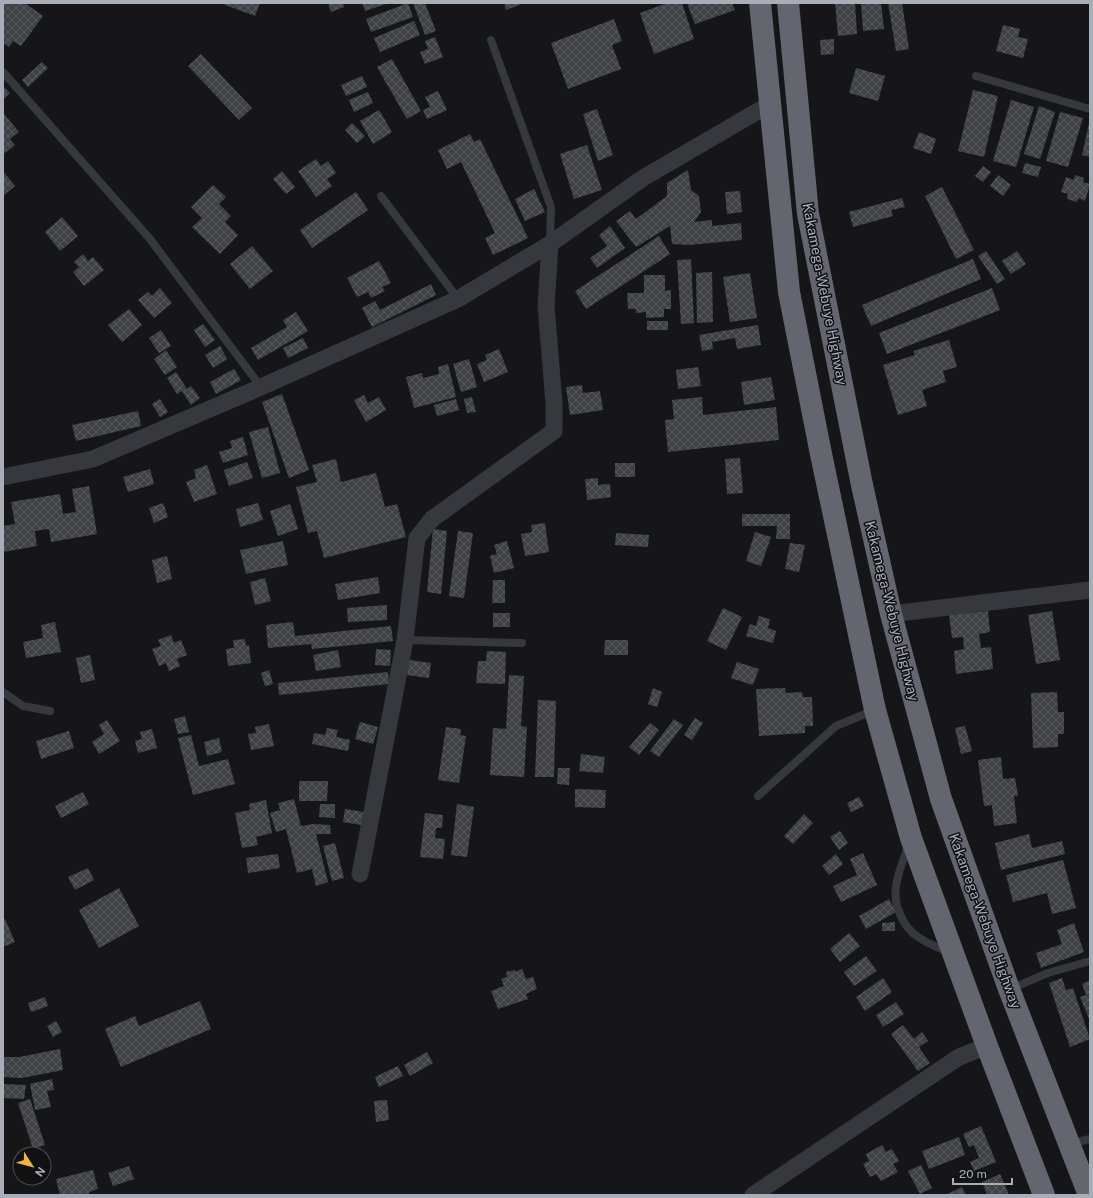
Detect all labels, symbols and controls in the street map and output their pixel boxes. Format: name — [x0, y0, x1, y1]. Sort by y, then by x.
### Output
street label: Kakamega-Webuye Highway — [799, 202, 851, 387]
street label: Kakamega-Webuye Highway — [862, 519, 922, 703]
street label: Kakamega-Webuye Highway — [946, 831, 1024, 1011]
north arrow — [12, 1146, 52, 1186]
scale bar — [953, 1160, 1012, 1186]
text: N — [33, 1165, 47, 1179]
text: 20 m — [959, 1167, 987, 1181]

